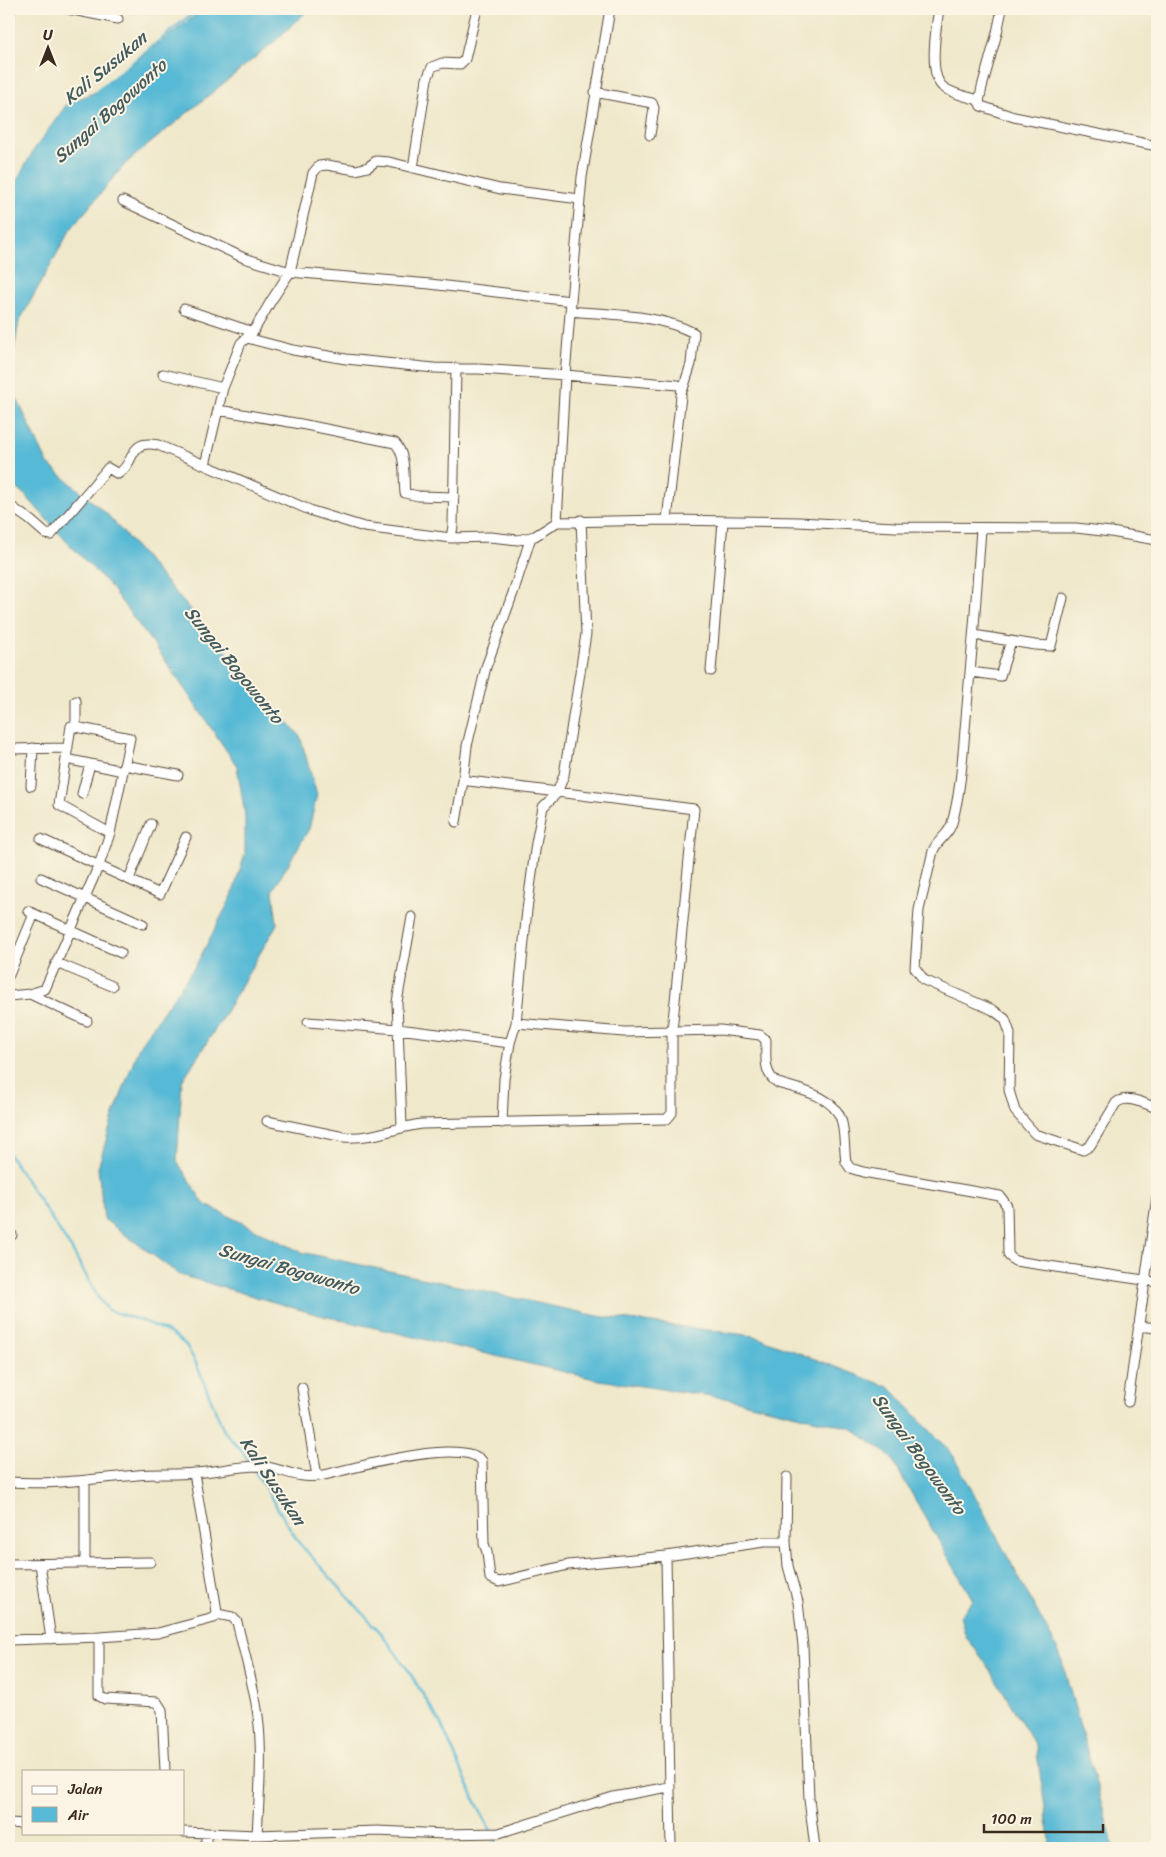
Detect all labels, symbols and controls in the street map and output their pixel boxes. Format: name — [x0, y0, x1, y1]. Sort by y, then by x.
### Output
north arrow — [22, 22, 72, 72]
water label: Kali Susukan — [56, 22, 156, 113]
text: U — [43, 23, 53, 48]
water label: Sungai Bogowonto — [46, 49, 176, 171]
water label: Sungai Bogowonto — [176, 599, 293, 733]
water label: Sungai Bogowonto — [215, 1234, 365, 1305]
water label: Sungai Bogowonto — [864, 1386, 976, 1523]
water label: Kali Susukan — [231, 1430, 316, 1534]
legend — [22, 1770, 185, 1834]
text: Jalan — [67, 1776, 102, 1802]
text: Air — [67, 1802, 89, 1828]
scale bar — [984, 1802, 1102, 1834]
text: 100 m — [991, 1806, 1032, 1832]

